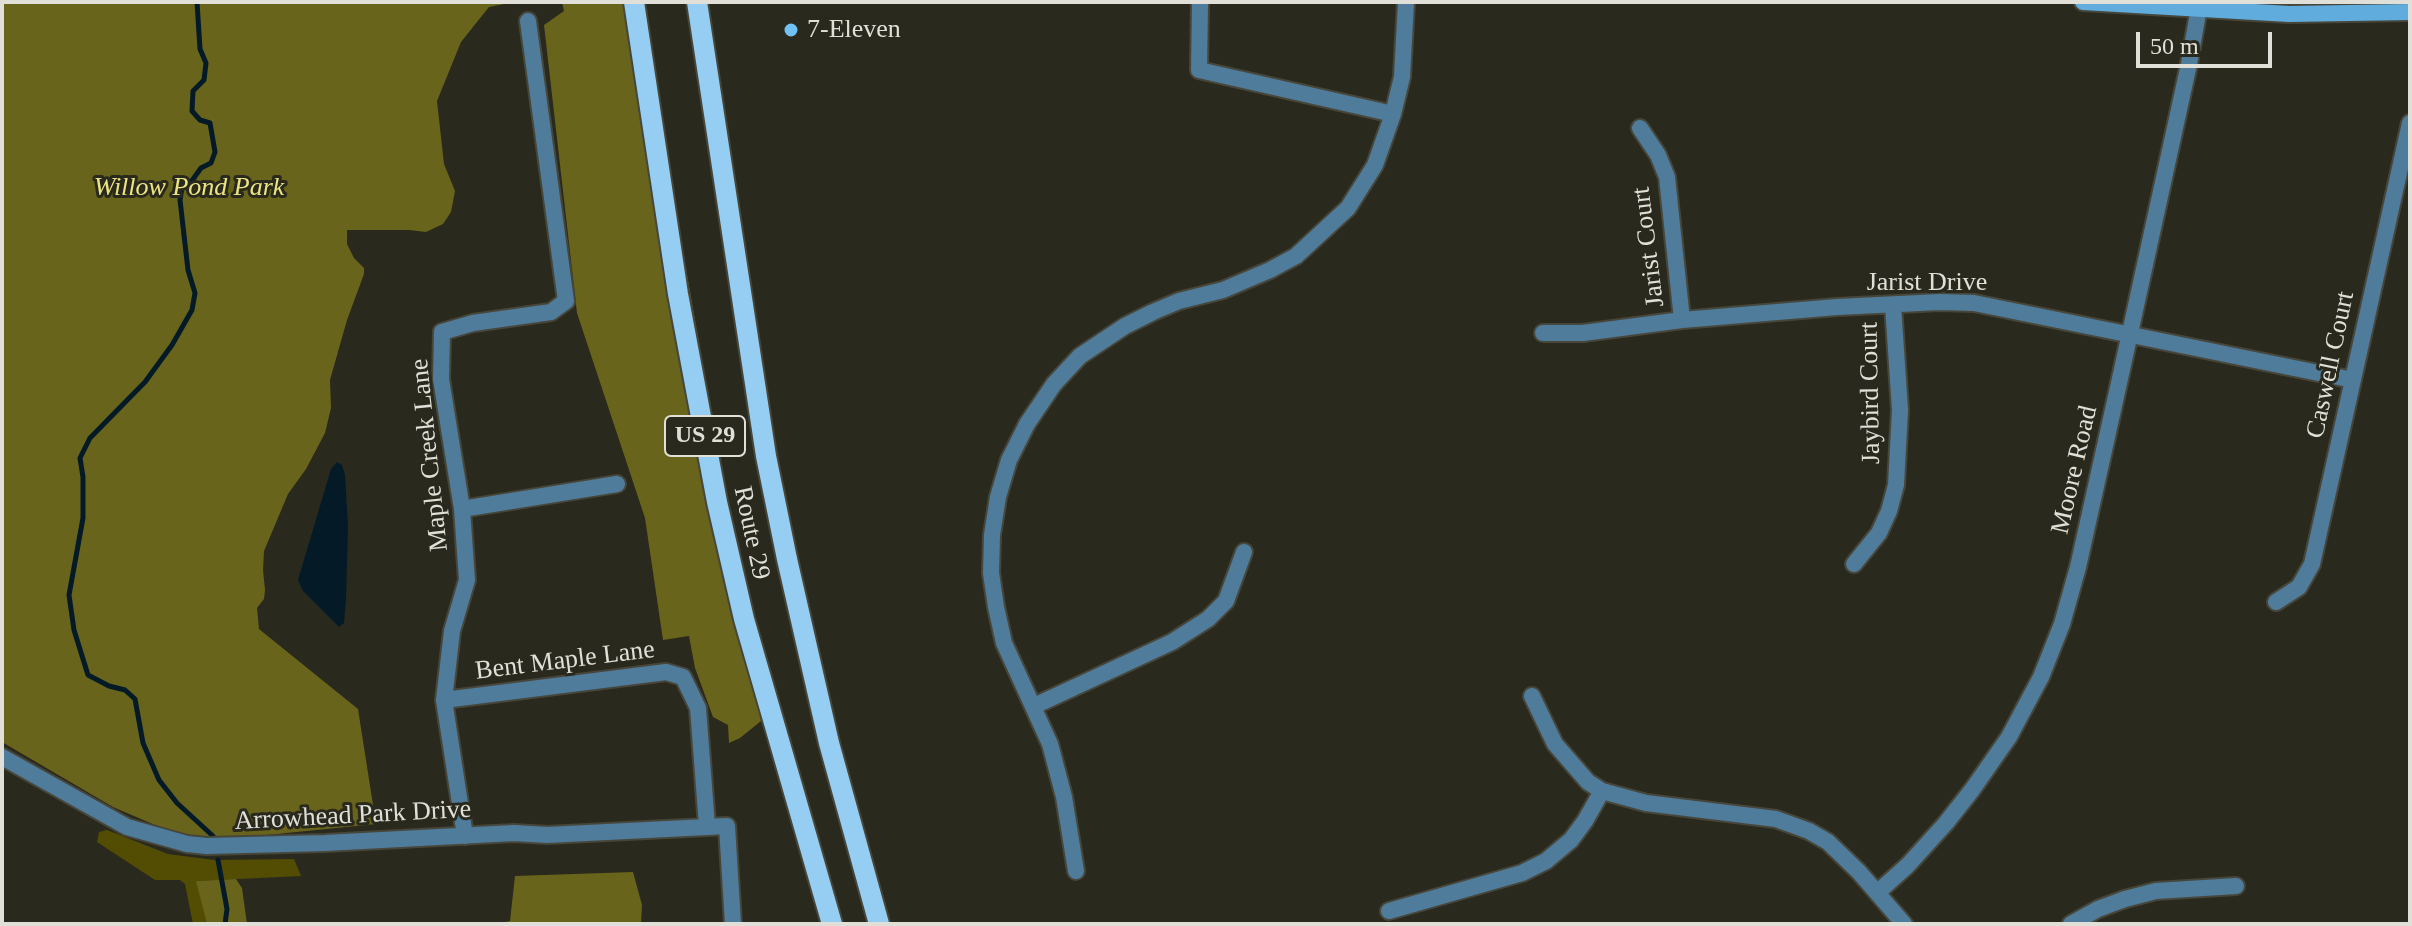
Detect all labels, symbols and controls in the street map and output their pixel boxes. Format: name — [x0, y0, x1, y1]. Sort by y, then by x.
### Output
place label: 7-Eleven — [807, 14, 901, 46]
scale bar — [2140, 16, 2276, 66]
marker: 7-Eleven — [782, 21, 800, 39]
text: 50 m — [2150, 33, 2199, 59]
park label: Willow Pond Park — [94, 172, 284, 204]
street label: Jarist Court — [1626, 185, 1672, 309]
street label: Jarist Drive — [1867, 267, 1987, 299]
street label: Caswell Court — [2300, 289, 2362, 441]
street label: Jaybird Court — [1854, 322, 1888, 464]
street label: Maple Creek Lane — [404, 357, 456, 553]
street label: Moore Road — [2045, 403, 2105, 537]
road number: US 29 — [665, 416, 745, 456]
street label: Route 29 — [726, 483, 776, 583]
street label: Bent Maple Lane — [474, 635, 656, 687]
street label: Arrowhead Park Drive — [234, 794, 472, 838]

